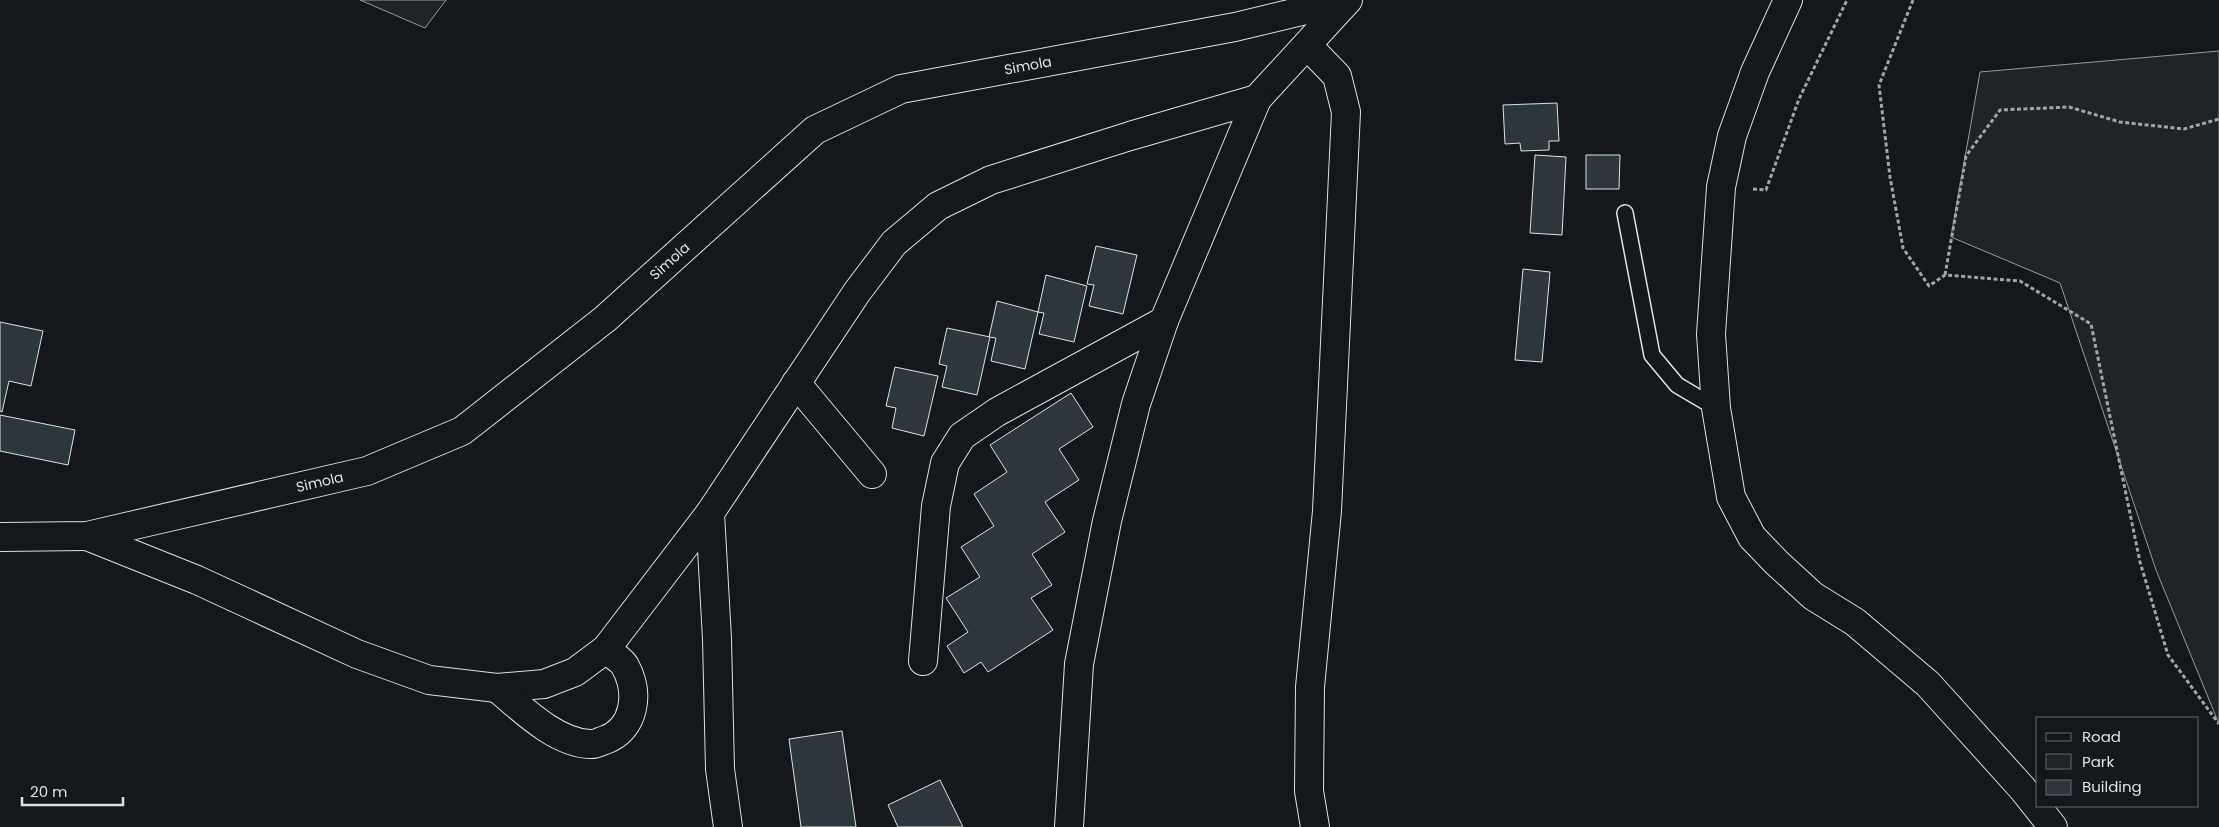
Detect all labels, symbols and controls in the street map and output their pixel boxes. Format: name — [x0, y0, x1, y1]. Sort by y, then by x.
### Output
street label: Simola — [1002, 51, 1053, 80]
street label: Simola — [645, 237, 694, 284]
street label: Simola — [294, 467, 345, 497]
legend — [2036, 717, 2199, 807]
text: Road — [2082, 726, 2121, 747]
text: Park — [2082, 751, 2114, 772]
scale bar — [22, 774, 124, 806]
text: Building — [2082, 776, 2142, 797]
text: 20 m — [30, 781, 68, 802]

